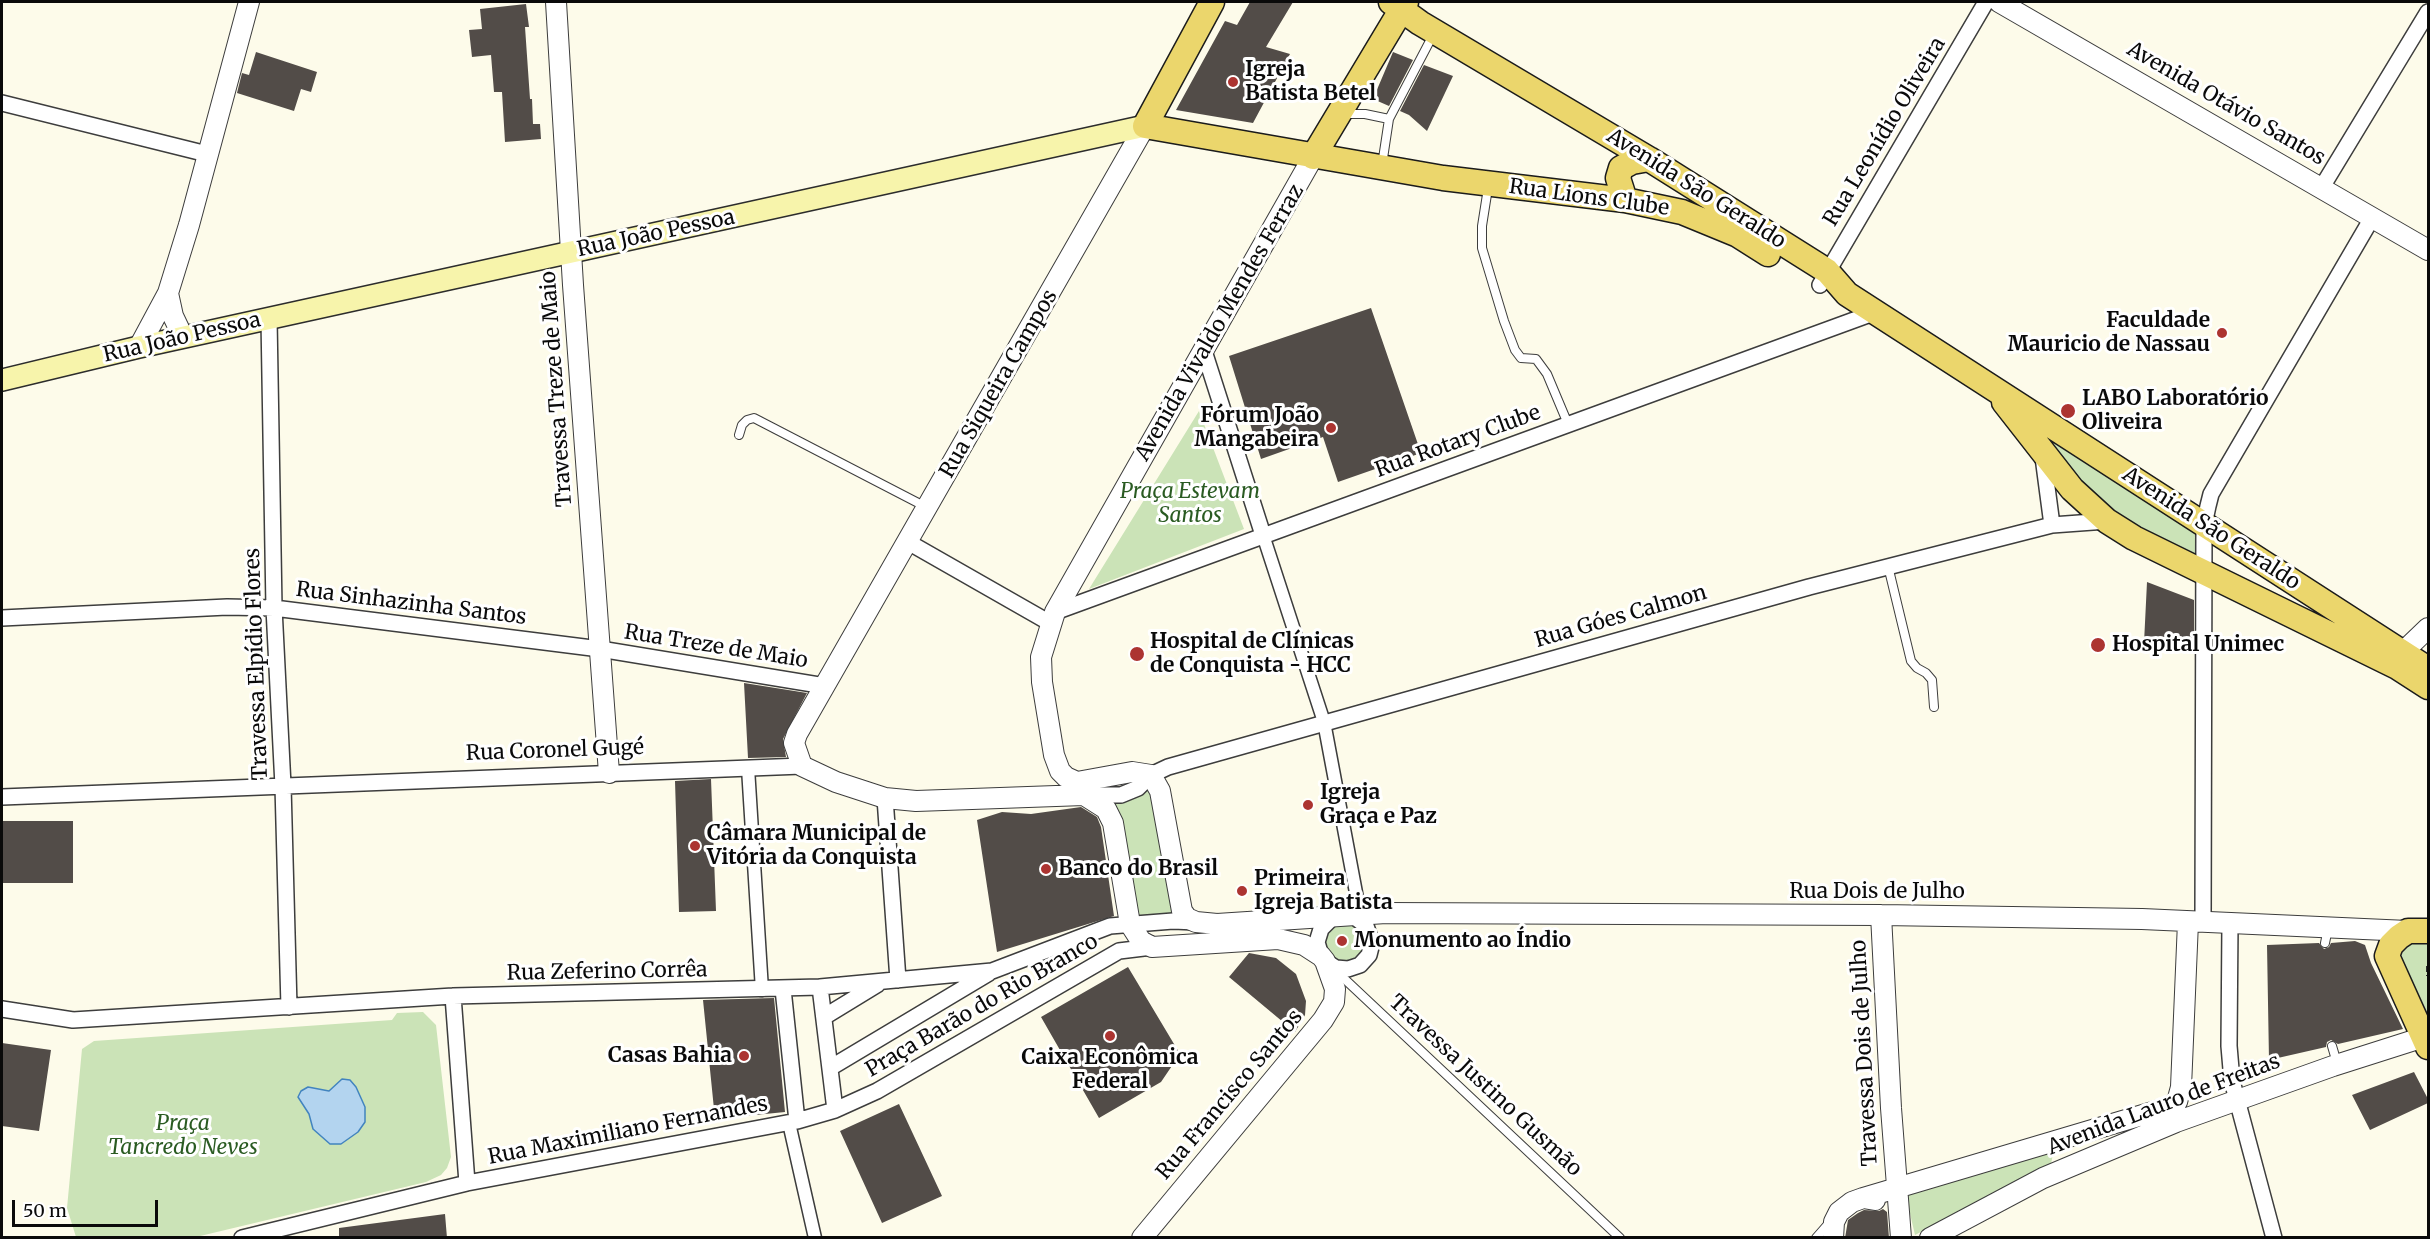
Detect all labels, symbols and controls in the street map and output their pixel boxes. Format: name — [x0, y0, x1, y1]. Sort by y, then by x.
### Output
street label: Rua Leonídio Oliveira — [1819, 33, 1951, 231]
street label: Avenida Otávio Santos — [2122, 37, 2330, 171]
place label: Igreja Batista Betel — [1245, 57, 1376, 107]
marker: Igreja Batista Betel — [1226, 75, 1240, 89]
street label: Avenida São Geraldo — [1602, 124, 1790, 254]
street label: Rua Lions Clube — [1507, 174, 1671, 222]
street label: Avenida Vivaldo Mendes Ferraz — [1130, 180, 1310, 466]
street label: Rua João Pessoa — [575, 205, 737, 263]
street label: Travessa Treze de Maio — [536, 270, 578, 508]
street label: Rua Siqueira Campos — [935, 286, 1063, 482]
street label: Rua João Pessoa — [101, 308, 263, 368]
place label: Faculdade Mauricio de Nassau — [2008, 308, 2210, 358]
marker: Faculdade Mauricio de Nassau — [2215, 326, 2229, 340]
place label: LABO Laboratório Oliveira — [2082, 386, 2269, 436]
street label: Rua Rotary Clube — [1372, 400, 1544, 484]
marker: LABO Laboratório Oliveira — [2059, 402, 2077, 420]
place label: Fórum João Mangabeira — [1194, 403, 1319, 453]
marker: Fórum João Mangabeira — [1324, 421, 1338, 435]
street label: Avenida São Geraldo — [2118, 462, 2304, 596]
park label: Praça Estevam Santos — [1120, 479, 1260, 529]
street label: Travessa Elpídio Flores — [240, 547, 274, 781]
street label: Rua Sinhazinha Santos — [294, 577, 528, 631]
street label: Rua Góes Calmon — [1532, 580, 1710, 654]
street label: Rua Treze de Maio — [623, 620, 809, 674]
place label: Hospital de Clínicas de Conquista - HCC — [1150, 629, 1354, 679]
place label: Hospital Unimec — [2112, 632, 2284, 658]
marker: Hospital Unimec — [2089, 636, 2107, 654]
marker: Hospital de Clínicas de Conquista - HCC — [1128, 645, 1146, 663]
street label: Rua Coronel Gugé — [465, 735, 645, 767]
place label: Igreja Graça e Paz — [1320, 780, 1437, 830]
marker: Igreja Graça e Paz — [1301, 798, 1315, 812]
place label: Câmara Municipal de Vitória da Conquista — [707, 821, 926, 871]
marker: Câmara Municipal de Vitória da Conquista — [688, 839, 702, 853]
place label: Banco do Brasil — [1058, 856, 1218, 882]
marker: Banco do Brasil — [1039, 862, 1053, 876]
place label: Primeira Igreja Batista — [1254, 866, 1393, 916]
street label: Rua Dois de Julho — [1789, 879, 1965, 905]
marker: Primeira Igreja Batista — [1235, 884, 1249, 898]
place label: Monumento ao Índio — [1354, 928, 1571, 954]
street label: Praça Barão do Rio Branco — [861, 929, 1103, 1083]
marker: Monumento ao Índio — [1335, 934, 1349, 948]
street label: Travessa Dois de Julho — [1846, 939, 1884, 1167]
street label: Rua Zeferino Corrêa — [506, 958, 708, 986]
street label: Travessa Justino Gusmão — [1383, 990, 1587, 1182]
street label: Rua Francisco Santos — [1152, 1005, 1308, 1185]
marker: Caixa Econômica Federal — [1103, 1029, 1117, 1043]
place label: Casas Bahia — [608, 1043, 732, 1069]
place label: Caixa Econômica Federal — [1022, 1045, 1198, 1095]
marker: Casas Bahia — [737, 1049, 751, 1063]
street label: Avenida Lauro de Freitas — [2044, 1049, 2284, 1161]
street label: Rua Maximiliano Fernandes — [486, 1091, 770, 1171]
park label: Praça Tancredo Neves — [108, 1111, 258, 1161]
scale bar — [15, 1188, 160, 1226]
text: 50 m — [23, 1199, 67, 1222]

